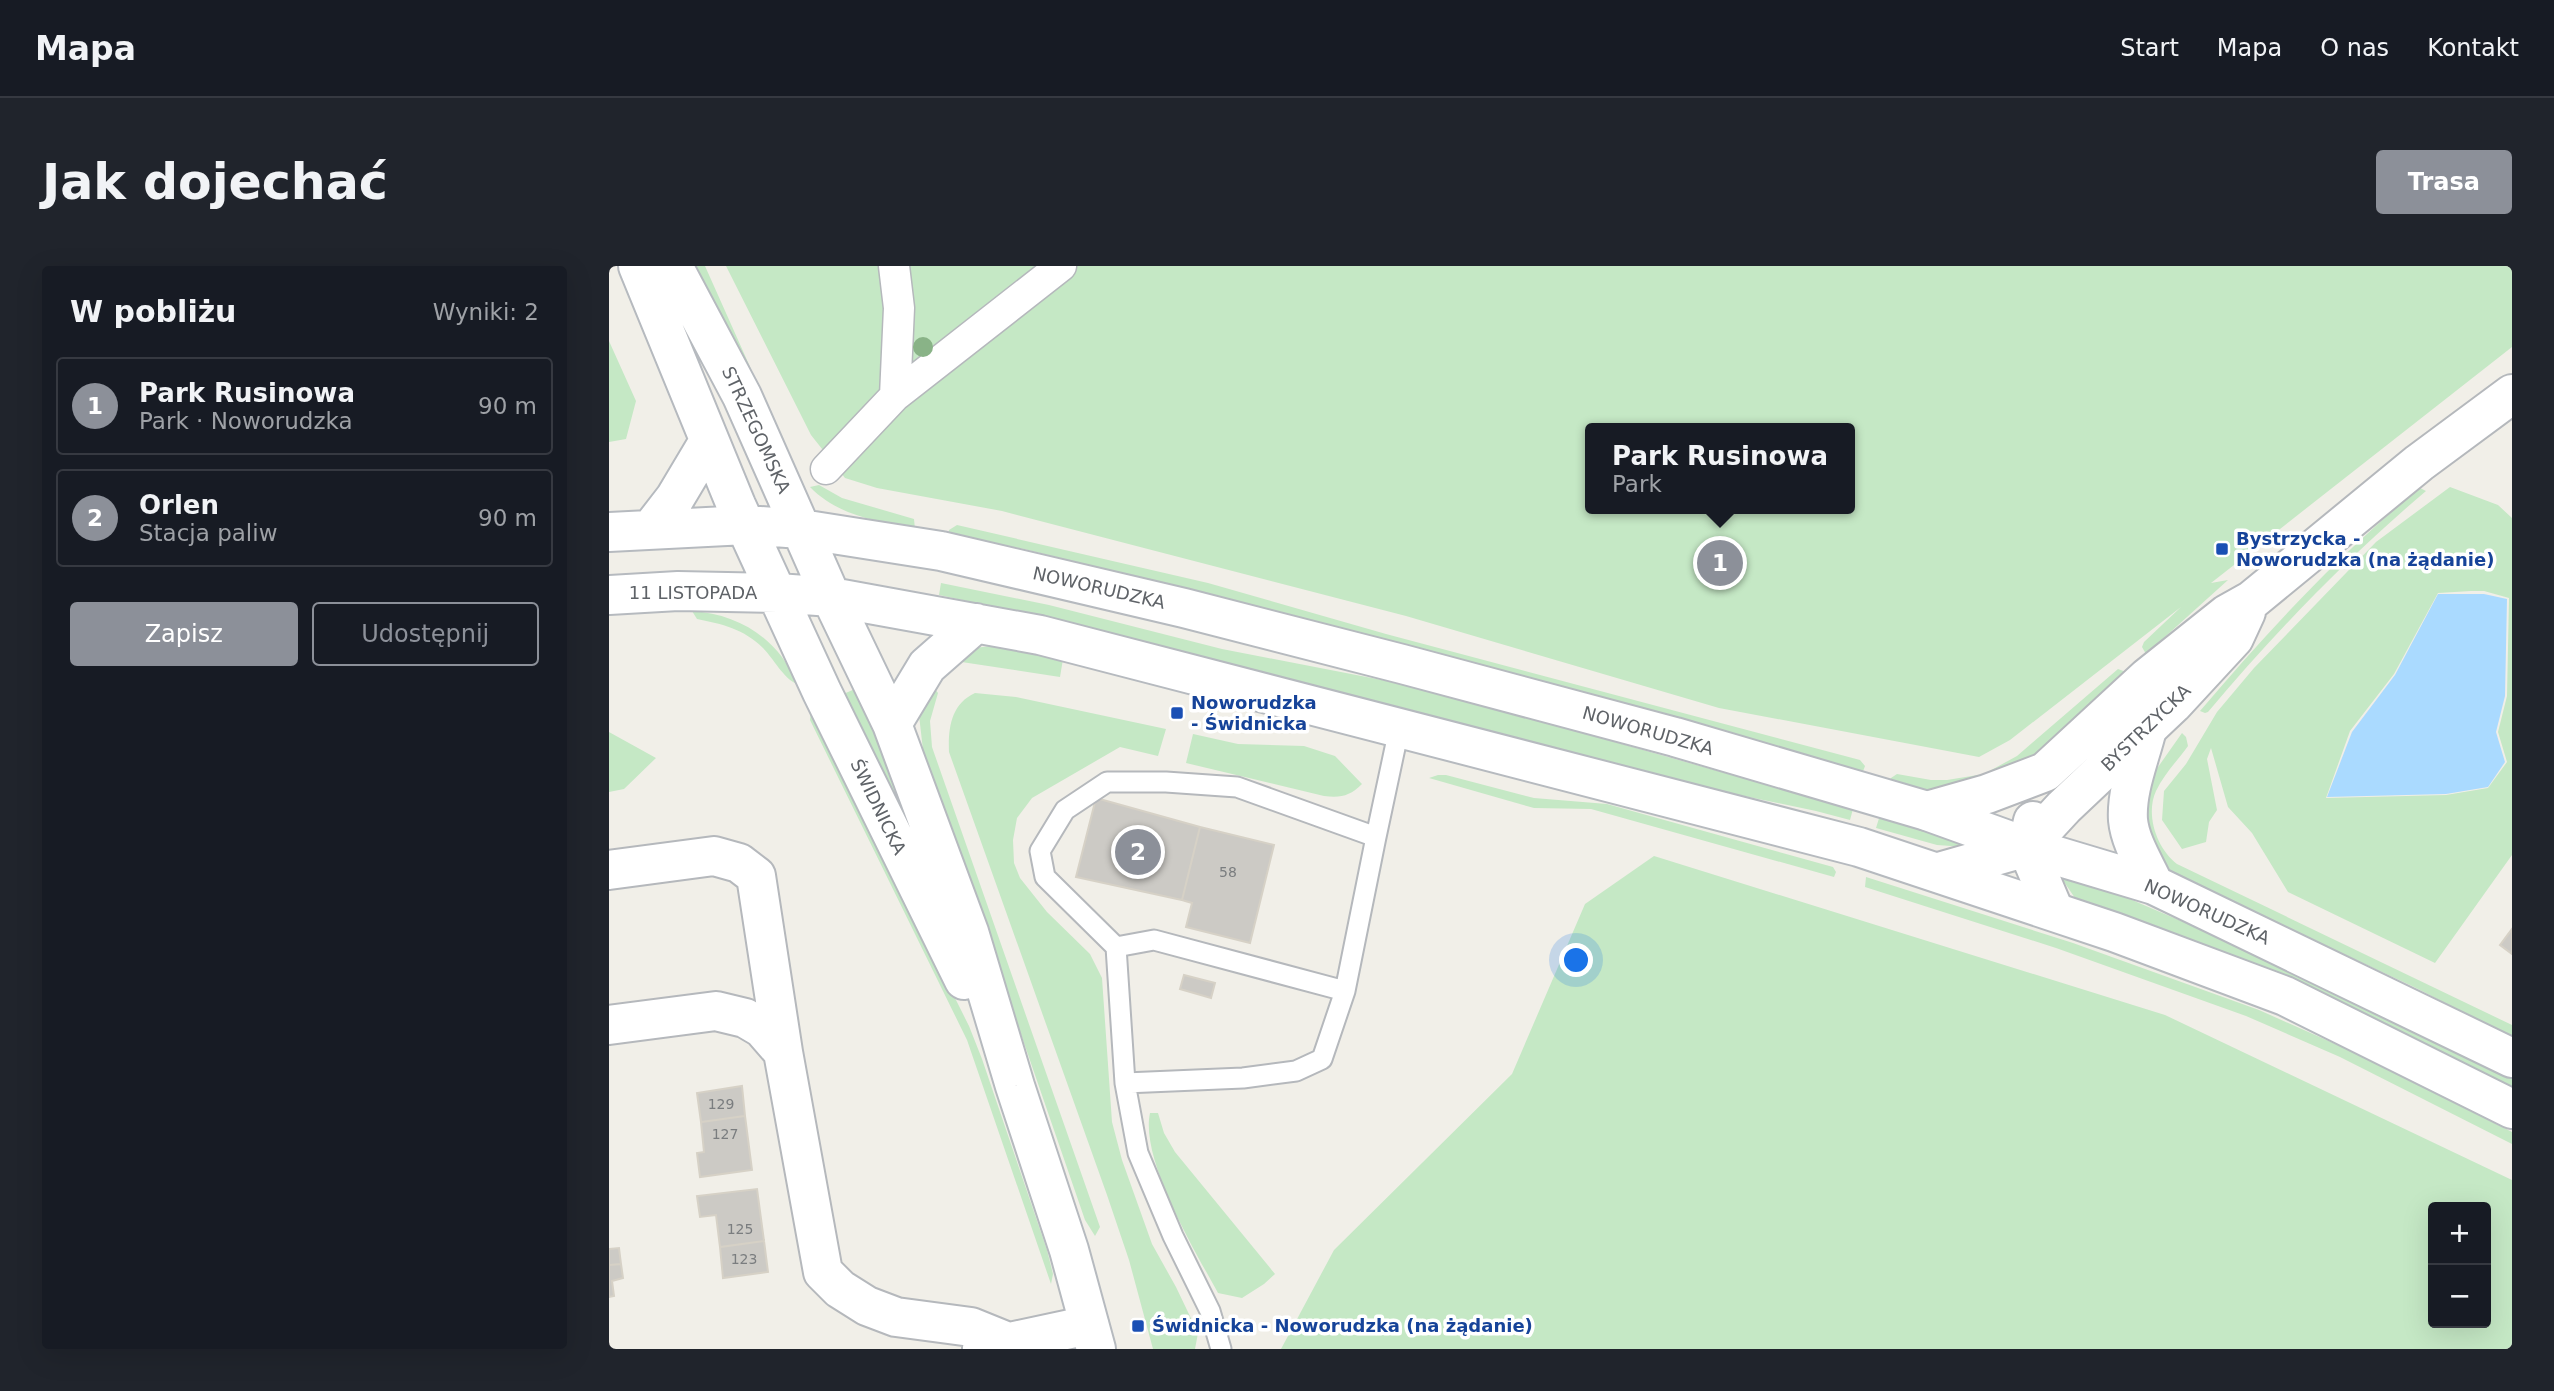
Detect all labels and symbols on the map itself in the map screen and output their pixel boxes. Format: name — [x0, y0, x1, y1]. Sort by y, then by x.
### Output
street label: STRZEGOMSKA — [718, 363, 795, 497]
place label: Bystrzycka - Noworudzka (na żądanie) — [2236, 528, 2494, 570]
pin: 1 — [1697, 537, 1743, 589]
marker: Bystrzycka - Noworudzka (na żądanie) — [2214, 541, 2230, 557]
street label: NOWORUDZKA — [1031, 562, 1168, 613]
street label: 11 LISTOPADA — [629, 582, 758, 603]
street label: BYSTRZYCKA — [2097, 679, 2195, 775]
place label: Noworudzka - Świdnicka — [1191, 692, 1317, 734]
street label: NOWORUDZKA — [1580, 702, 1717, 759]
marker: Noworudzka - Świdnicka — [1169, 705, 1185, 721]
street label: ŚWIDNICKA — [846, 756, 911, 859]
pin: 2 — [1115, 826, 1161, 878]
house number: 58 — [1219, 864, 1237, 880]
street label: NOWORUDZKA — [2141, 874, 2274, 949]
your location — [1559, 943, 1593, 977]
house number: 129 — [708, 1096, 734, 1112]
house number: 127 — [712, 1126, 738, 1142]
house number: 125 — [727, 1221, 753, 1237]
house number: 123 — [731, 1251, 757, 1267]
place label: Świdnicka - Noworudzka (na żądanie) — [1152, 1315, 1533, 1336]
marker: Świdnicka - Noworudzka (na żądanie) — [1130, 1318, 1146, 1334]

